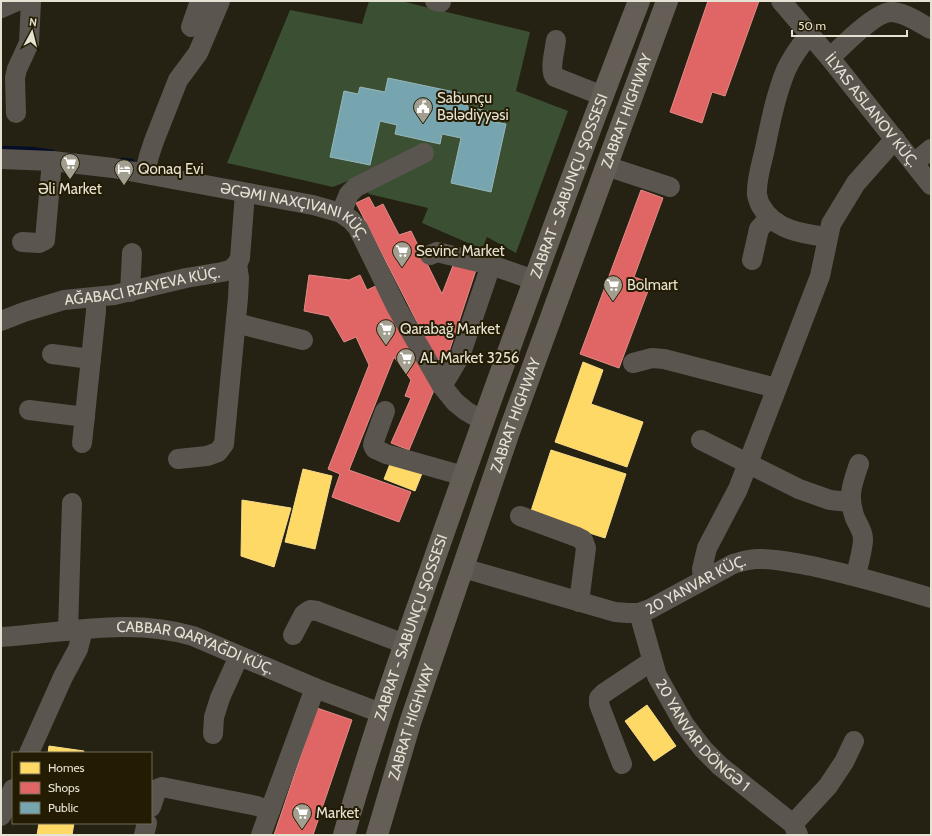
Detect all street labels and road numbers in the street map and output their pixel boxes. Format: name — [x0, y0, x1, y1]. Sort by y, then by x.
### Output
street label: İLYAS ASLANOV KÜÇ. — [821, 49, 922, 171]
street label: ZABRAT HIGHWAY — [597, 51, 656, 171]
street label: ZABRAT - SABUNÇU ŞOSSESI — [527, 91, 612, 281]
street label: ƏCƏMI NAXÇIVANI KÜÇ. — [219, 179, 371, 243]
street label: AĞABACI RZAYEVA KÜÇ. — [63, 263, 221, 309]
street label: ZABRAT HIGHWAY — [487, 355, 545, 475]
street label: ZABRAT - SABUNÇU ŞOSSESI — [371, 532, 451, 723]
street label: 20 YANVAR KÜÇ. — [643, 552, 748, 619]
street label: CABBAR QARYAĞDI KÜÇ. — [116, 618, 276, 678]
street label: ZABRAT HIGHWAY — [385, 661, 439, 782]
street label: 20 YANVAR DÖNGƏ 1 — [652, 676, 753, 795]

